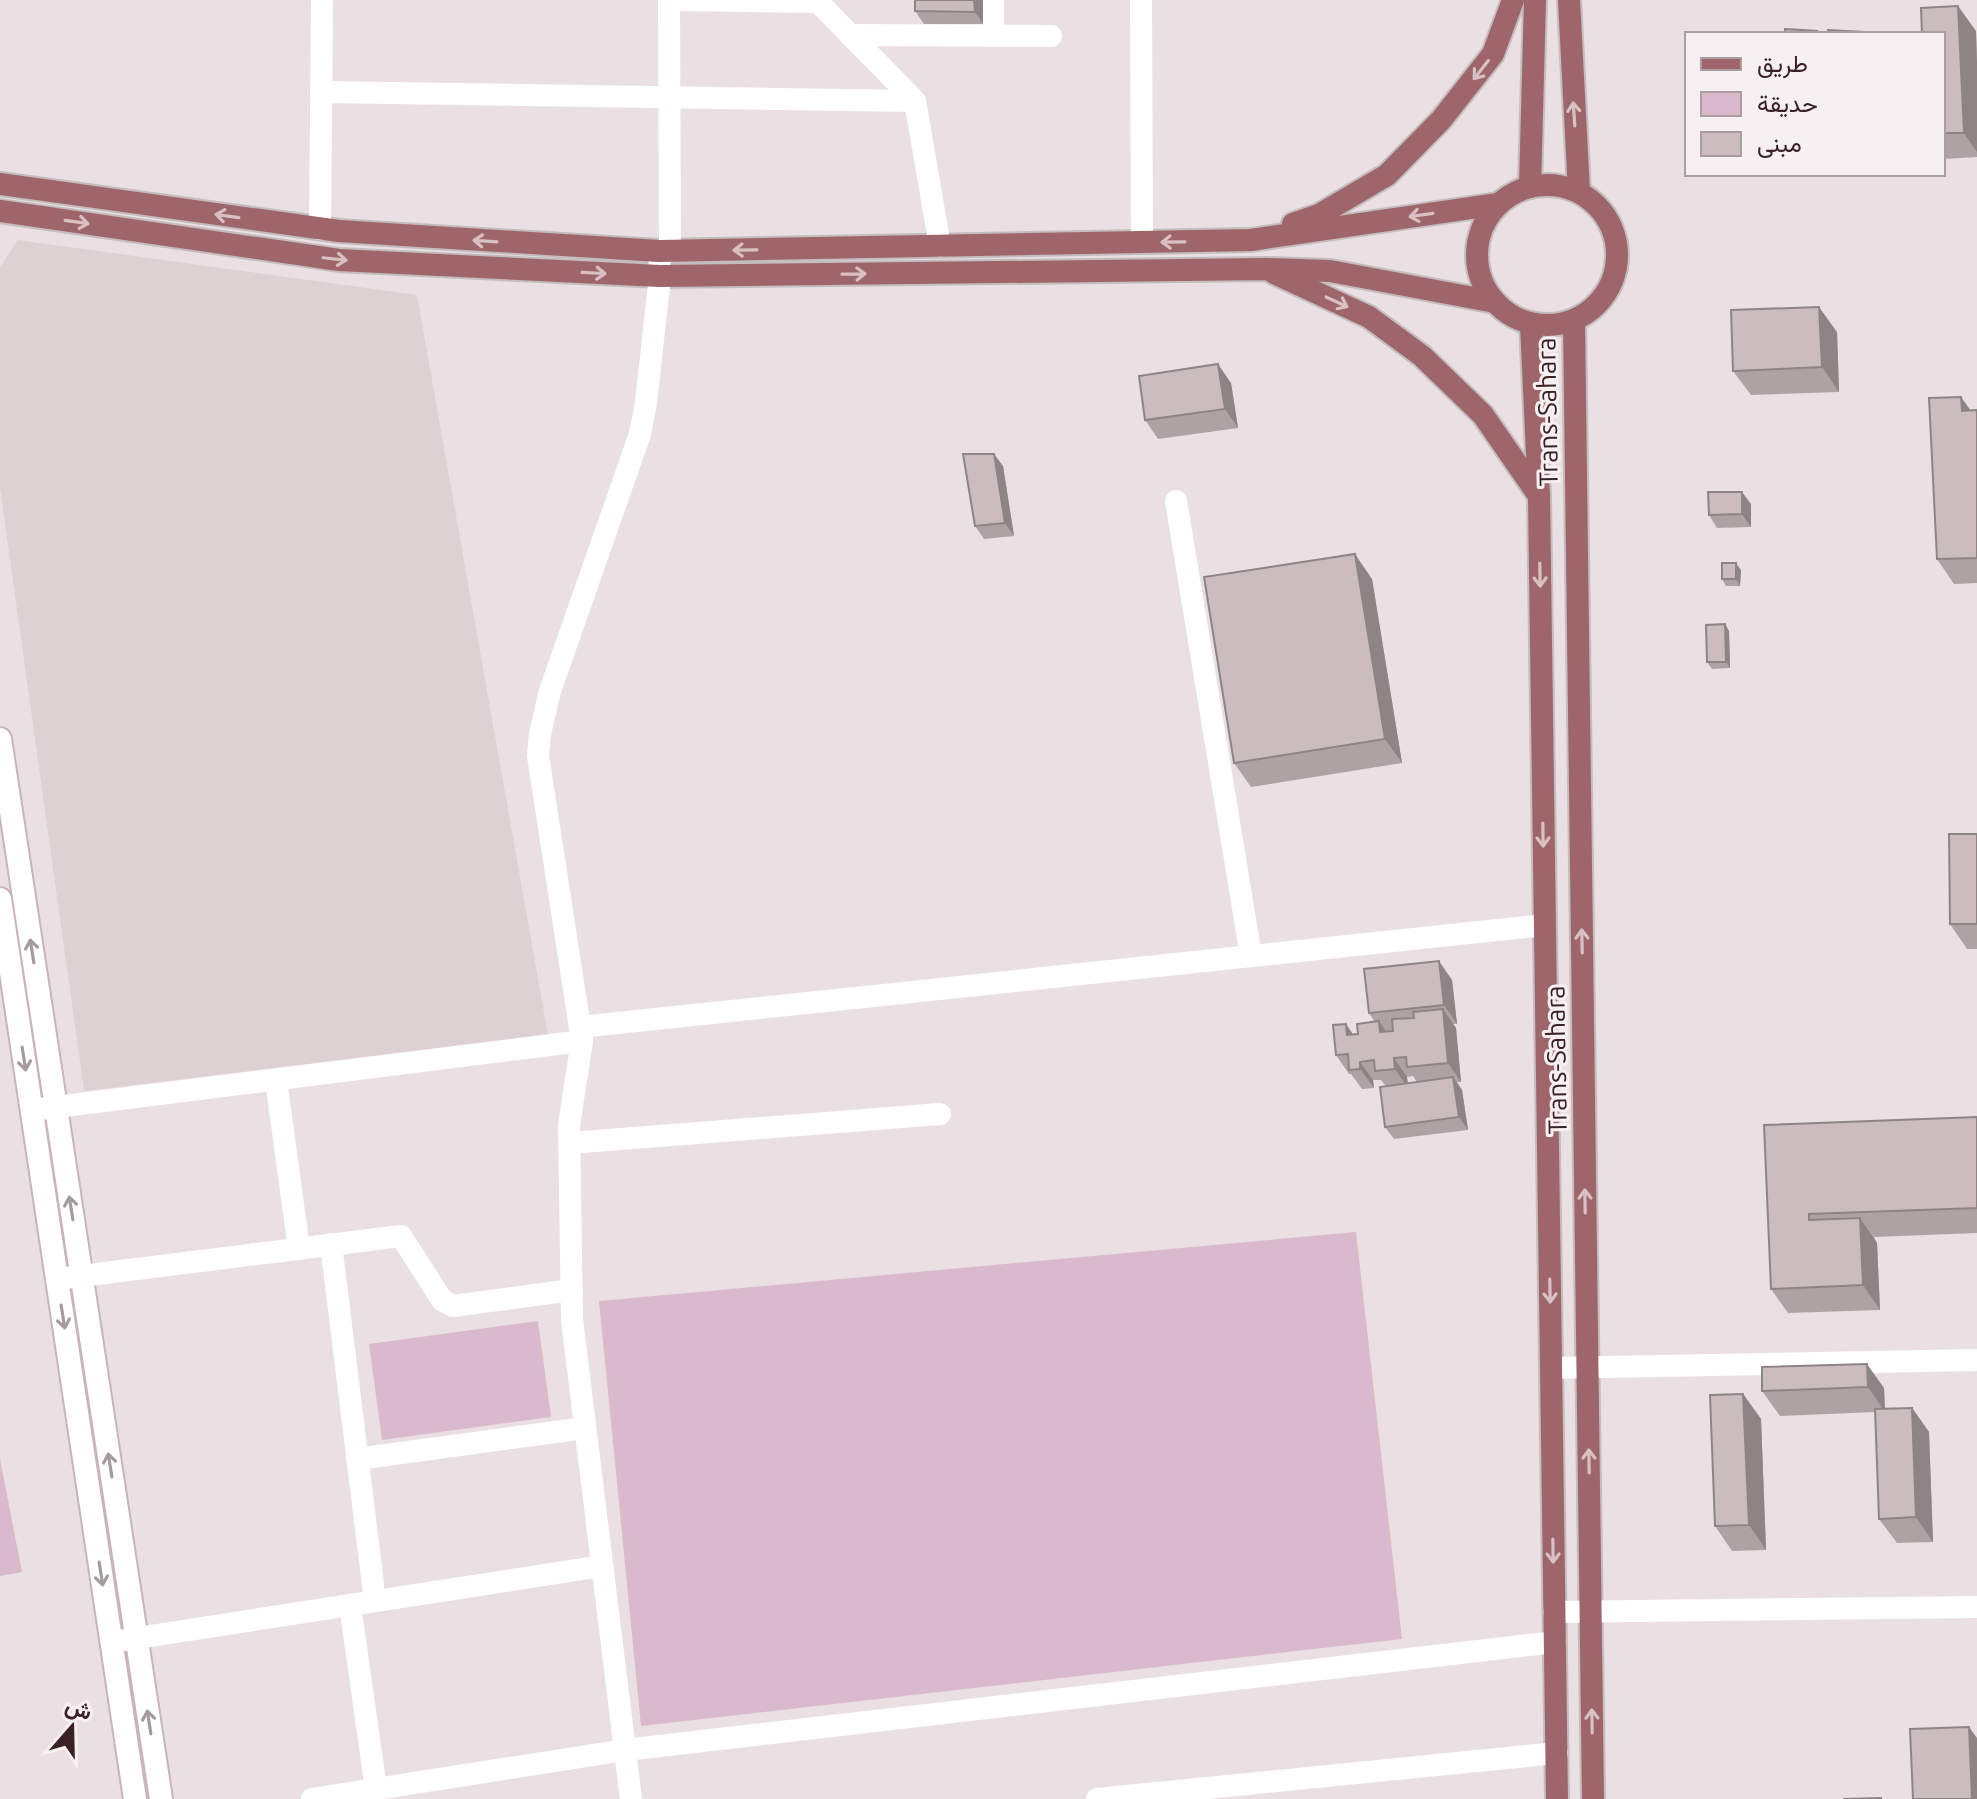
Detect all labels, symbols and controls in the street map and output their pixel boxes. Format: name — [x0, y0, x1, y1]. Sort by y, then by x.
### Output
legend — [1685, 32, 1945, 176]
text: طريق — [1757, 50, 1808, 79]
one-way arrow — [1472, 59, 1489, 80]
text: حديقة — [1757, 90, 1818, 118]
one-way arrow — [1567, 101, 1582, 128]
text: مبنى — [1757, 130, 1802, 158]
one-way arrow — [215, 208, 240, 223]
one-way arrow — [1409, 208, 1434, 223]
one-way arrow — [64, 215, 89, 230]
one-way arrow — [472, 233, 499, 248]
one-way arrow — [1160, 234, 1187, 249]
one-way arrow — [732, 242, 759, 258]
one-way arrow — [321, 251, 347, 266]
one-way arrow — [580, 265, 607, 280]
one-way arrow — [840, 266, 867, 282]
one-way arrow — [1324, 295, 1348, 310]
street label: Trans-Sahara — [1531, 337, 1563, 487]
one-way arrow — [1532, 561, 1548, 588]
one-way arrow — [1536, 821, 1551, 848]
one-way arrow — [1574, 928, 1590, 955]
one-way arrow — [24, 939, 39, 964]
street label: Trans-Sahara — [1540, 985, 1572, 1135]
one-way arrow — [17, 1046, 32, 1072]
one-way arrow — [1578, 1188, 1593, 1215]
one-way arrow — [63, 1196, 78, 1221]
one-way arrow — [1542, 1277, 1558, 1304]
one-way arrow — [56, 1303, 71, 1329]
one-way arrow — [1581, 1448, 1597, 1475]
one-way arrow — [102, 1453, 117, 1478]
one-way arrow — [1546, 1537, 1561, 1564]
one-way arrow — [94, 1561, 109, 1586]
north arrow — [32, 1687, 112, 1767]
text: ش — [62, 1691, 96, 1726]
one-way arrow — [1584, 1708, 1600, 1735]
one-way arrow — [141, 1710, 156, 1735]

